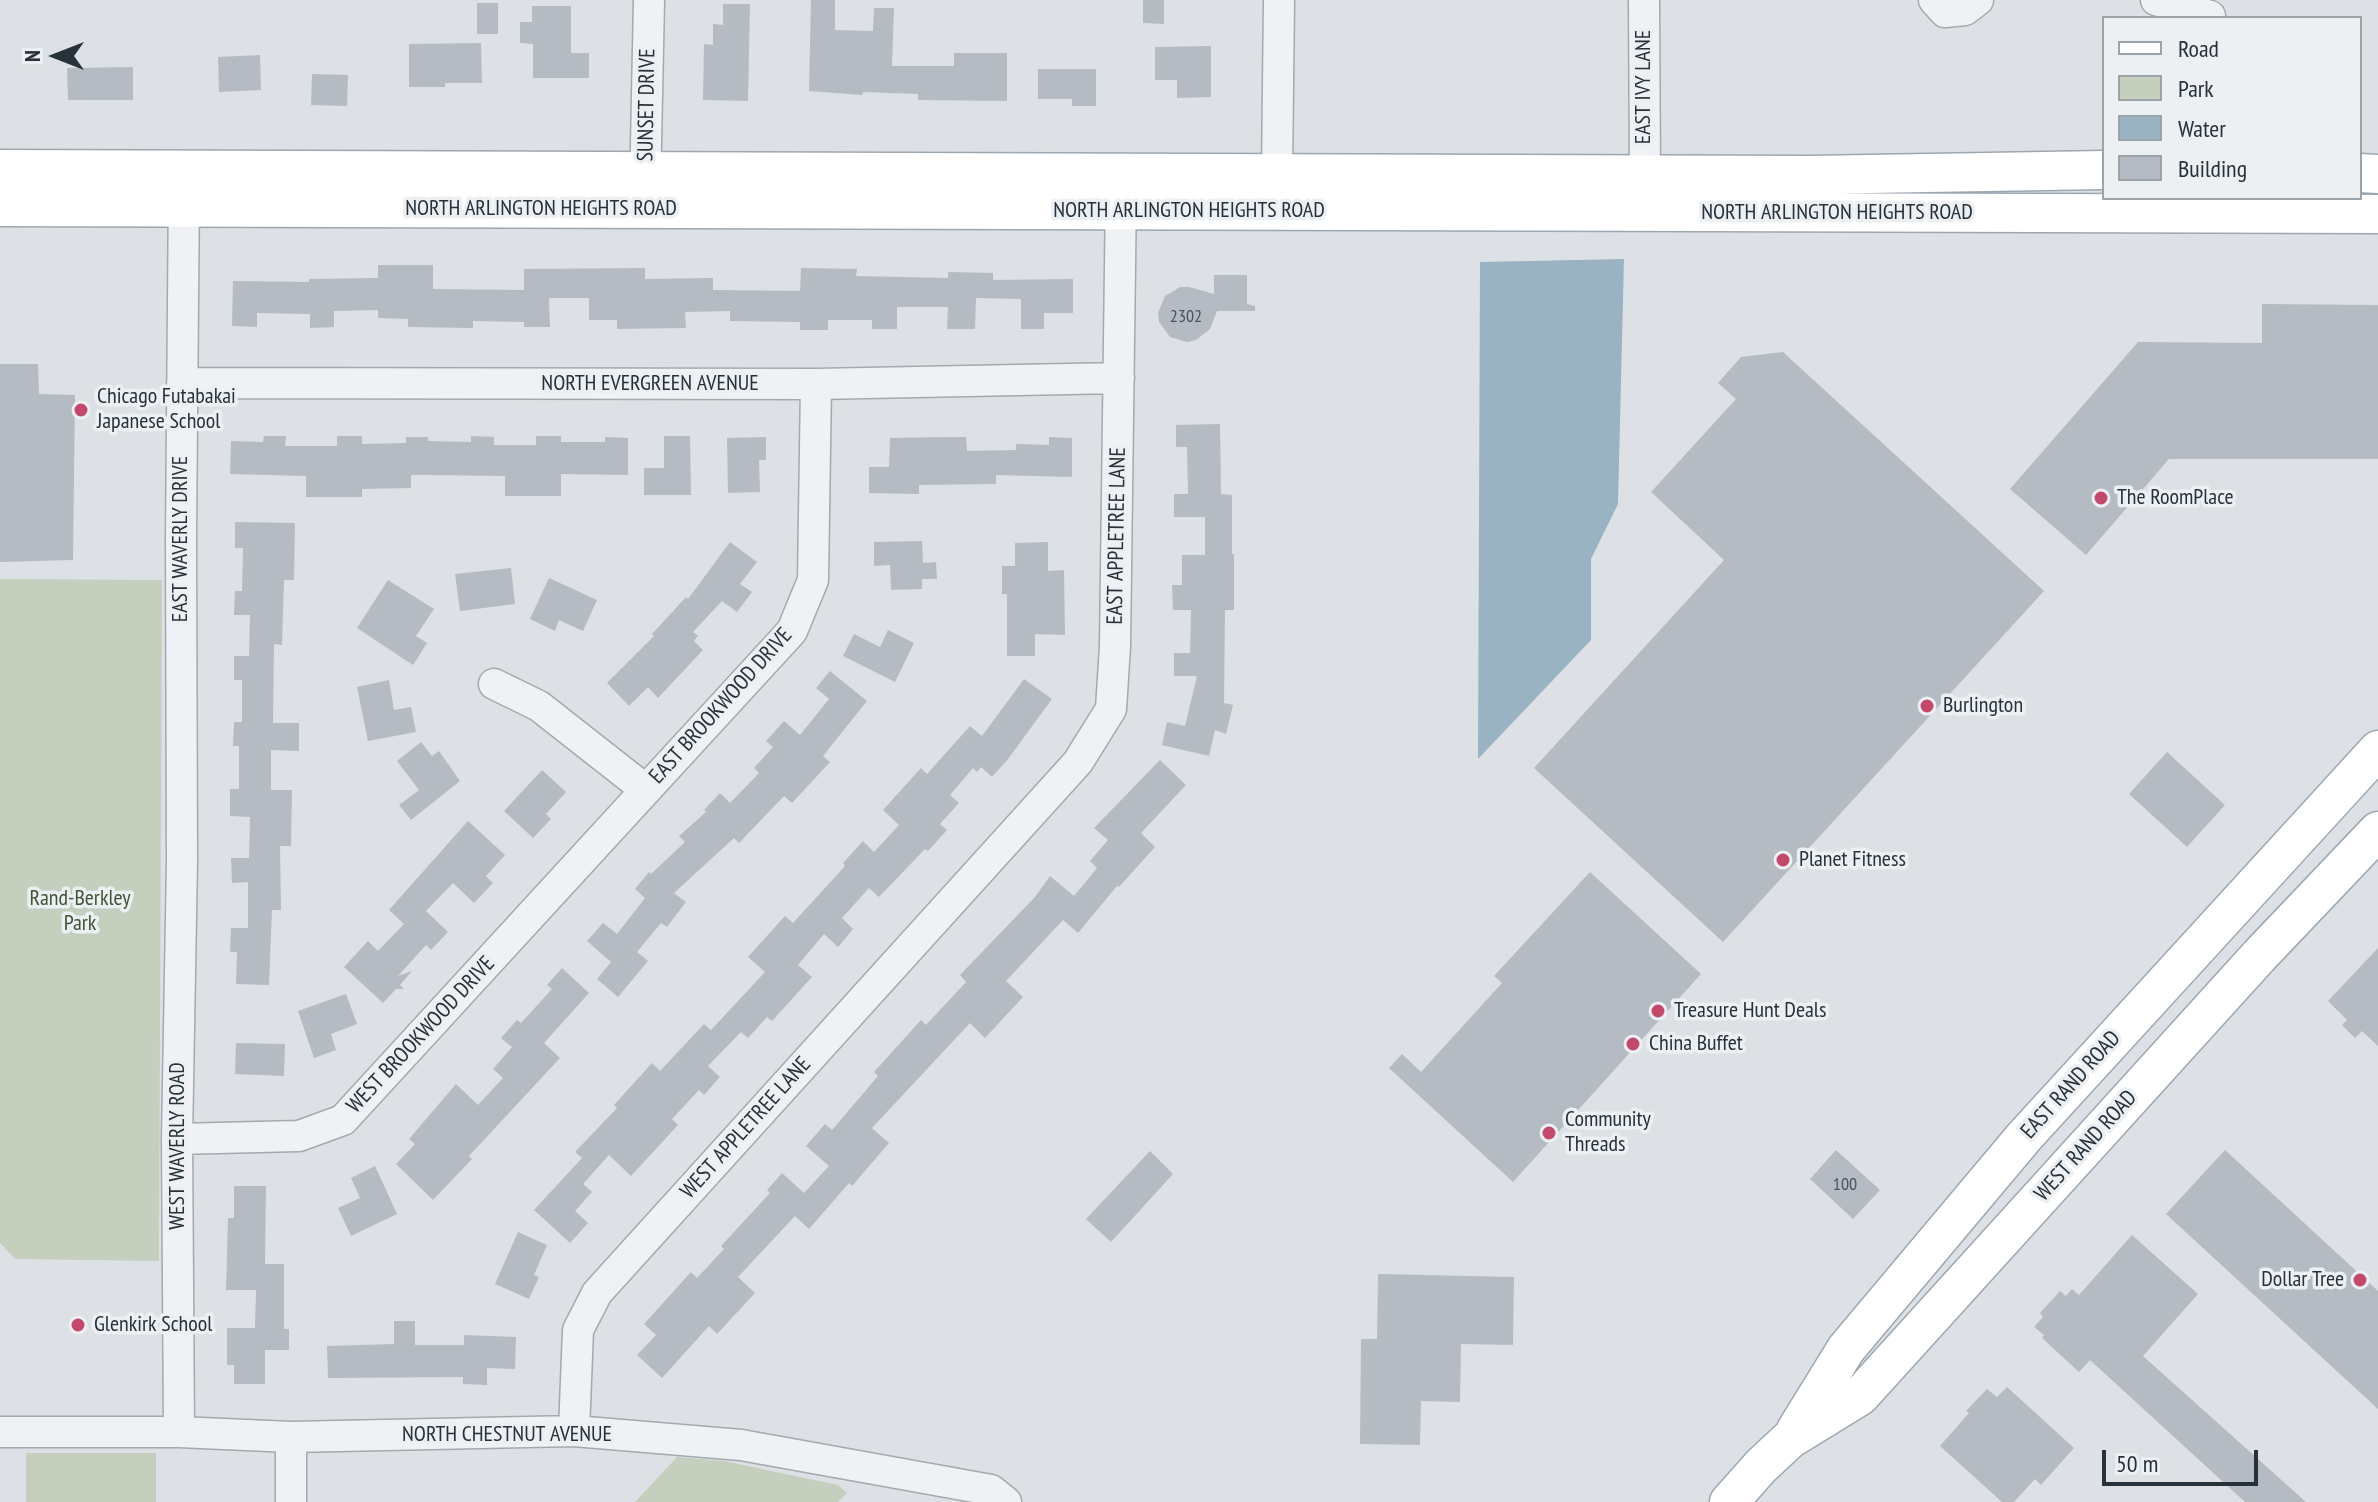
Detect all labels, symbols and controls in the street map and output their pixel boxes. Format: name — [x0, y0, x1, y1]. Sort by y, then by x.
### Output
north arrow — [16, 16, 96, 96]
legend — [2102, 16, 2362, 200]
street label: EAST IVY LANE — [1631, 30, 1657, 144]
text: Road — [2178, 33, 2219, 64]
street label: SUNSET DRIVE — [633, 48, 661, 162]
text: N — [18, 50, 46, 62]
text: Park — [2178, 73, 2214, 104]
text: Water — [2178, 113, 2226, 144]
text: Building — [2178, 153, 2247, 184]
street label: NORTH ARLINGTON HEIGHTS ROAD — [405, 196, 677, 222]
street label: NORTH ARLINGTON HEIGHTS ROAD — [1053, 198, 1325, 224]
street label: NORTH ARLINGTON HEIGHTS ROAD — [1701, 200, 1973, 226]
house number: 2302 — [1170, 306, 1202, 328]
street label: NORTH EVERGREEN AVENUE — [541, 371, 759, 397]
place label: Chicago Futabakai Japanese School — [97, 384, 236, 436]
marker: Chicago Futabakai Japanese School — [72, 401, 90, 419]
street label: EAST APPLETREE LANE — [1102, 447, 1132, 625]
street label: EAST WAVERLY DRIVE — [168, 456, 194, 622]
place label: The RoomPlace — [2117, 485, 2234, 511]
marker: The RoomPlace — [2092, 489, 2110, 507]
street label: EAST BROOKWOOD DRIVE — [644, 623, 798, 789]
place label: Burlington — [1943, 693, 2023, 719]
marker: Burlington — [1918, 697, 1936, 715]
place label: Planet Fitness — [1799, 847, 1906, 873]
marker: Planet Fitness — [1774, 851, 1792, 869]
park label: Rand-Berkley Park — [29, 886, 131, 938]
street label: WEST BROOKWOOD DRIVE — [341, 951, 501, 1119]
place label: Treasure Hunt Deals — [1674, 998, 1826, 1024]
marker: Treasure Hunt Deals — [1649, 1002, 1667, 1020]
street label: EAST RAND ROAD — [2016, 1026, 2126, 1144]
place label: China Buffet — [1649, 1031, 1743, 1057]
marker: China Buffet — [1624, 1035, 1642, 1053]
street label: WEST APPLETREE LANE — [675, 1052, 817, 1204]
street label: WEST WAVERLY ROAD — [165, 1062, 191, 1230]
street label: WEST RAND ROAD — [2029, 1085, 2143, 1207]
place label: Community Threads — [1565, 1107, 1651, 1158]
marker: Community Threads — [1540, 1124, 1558, 1142]
house number: 100 — [1833, 1174, 1857, 1196]
place label: Dollar Tree — [2261, 1267, 2344, 1293]
marker: Dollar Tree — [2351, 1271, 2369, 1289]
place label: Glenkirk School — [94, 1312, 212, 1338]
marker: Glenkirk School — [69, 1316, 87, 1334]
street label: NORTH CHESTNUT AVENUE — [402, 1422, 612, 1448]
scale bar — [2106, 1434, 2262, 1484]
text: 50 m — [2116, 1448, 2158, 1479]

